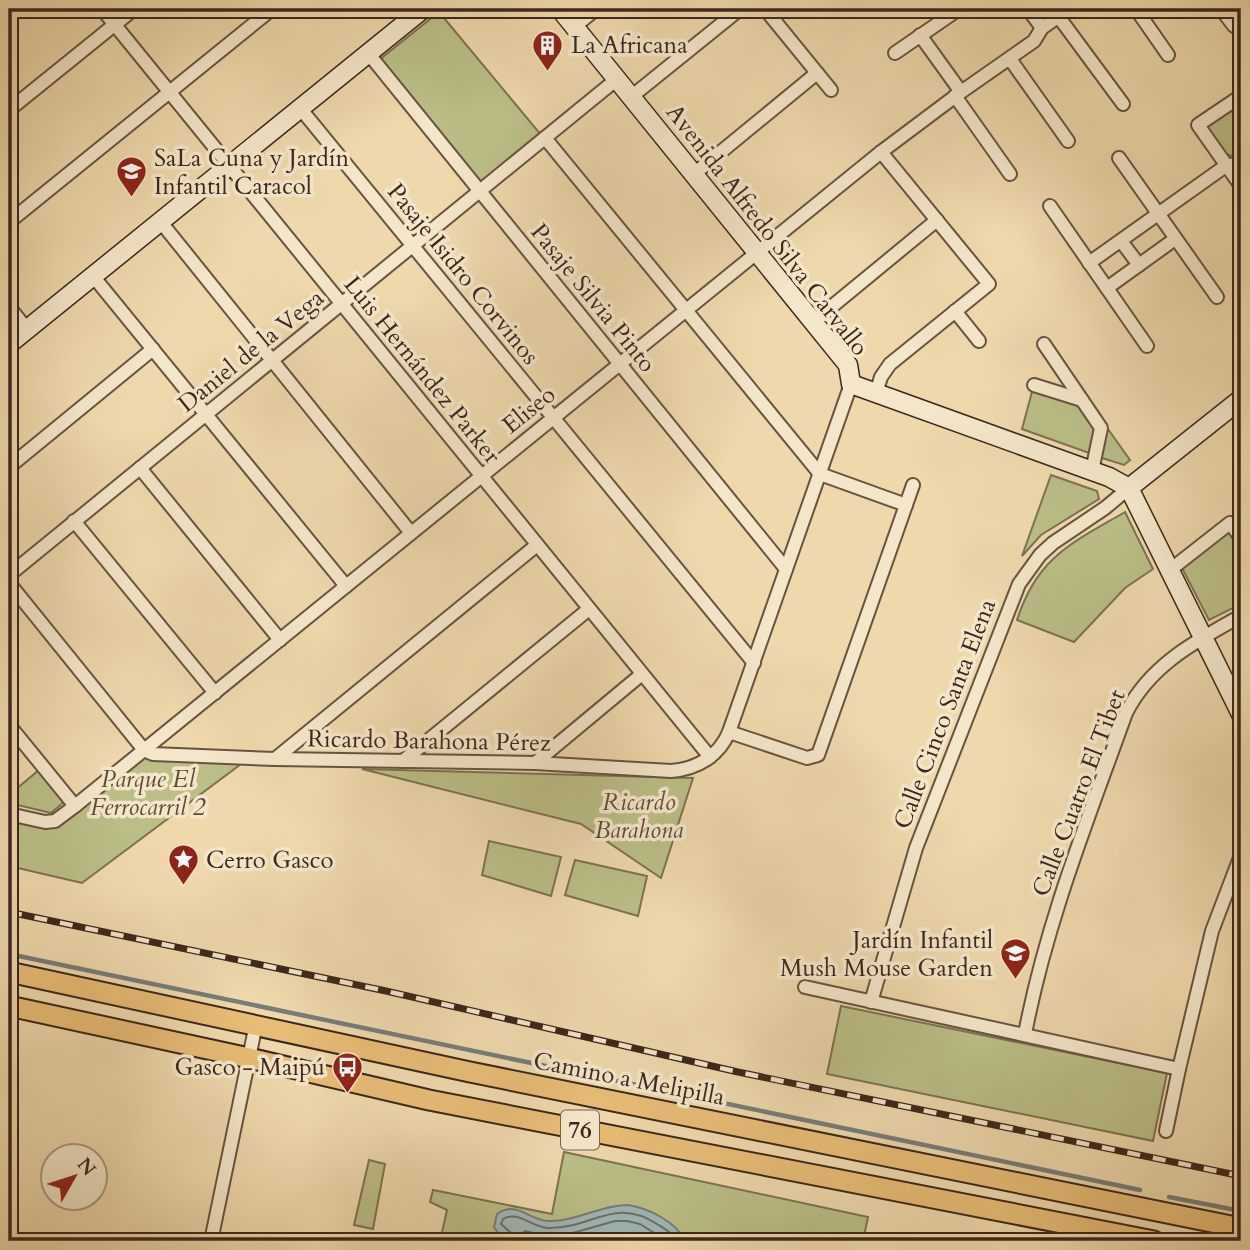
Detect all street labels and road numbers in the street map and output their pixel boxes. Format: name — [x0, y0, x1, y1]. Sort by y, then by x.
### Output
street label: Avenida Alfredo Silva Carvallo — [658, 97, 876, 363]
street label: Pasaje Isidro Corvinos — [380, 176, 546, 372]
street label: Pasaje Silvia Pinto — [523, 217, 663, 379]
street label: Luis Hernández Parker — [336, 269, 508, 471]
street label: Daniel de la Vega — [171, 281, 331, 420]
street label: Eliseo — [495, 378, 563, 442]
street label: Calle Cinco Santa Elena — [886, 594, 1004, 834]
street label: Calle Cuatro El Tibet — [1024, 684, 1134, 901]
street label: Ricardo Barahona Pérez — [307, 722, 551, 760]
street label: Camino a Melipilla — [531, 1044, 728, 1114]
road number: 76 — [561, 1110, 599, 1149]

